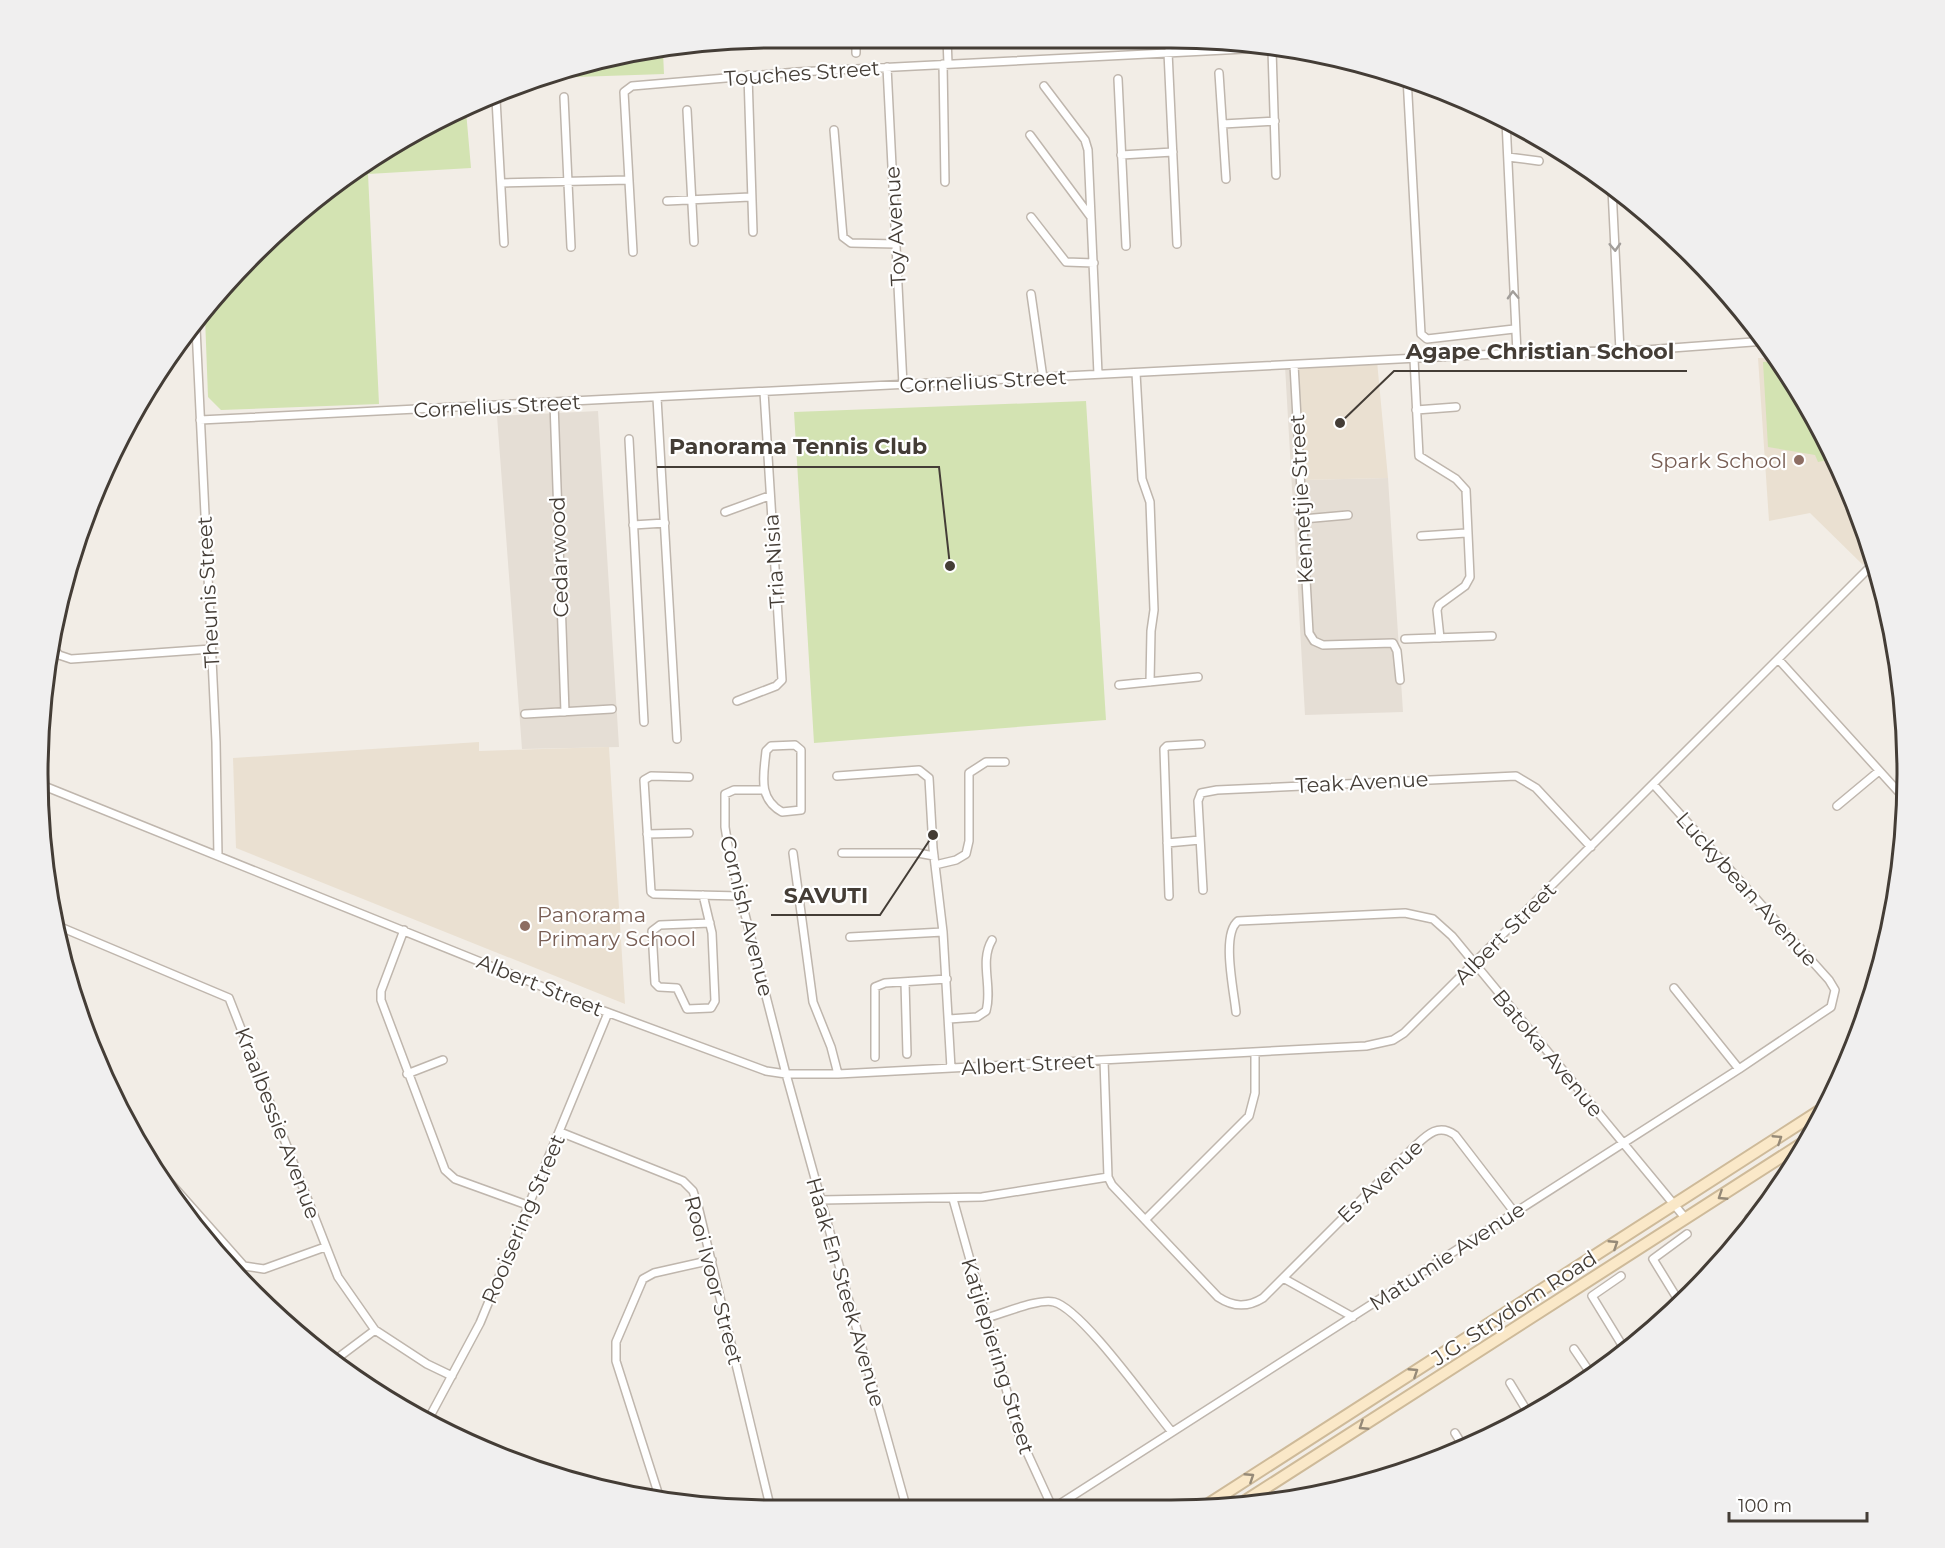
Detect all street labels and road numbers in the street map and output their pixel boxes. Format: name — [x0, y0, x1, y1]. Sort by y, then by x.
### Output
street label: Touches Street — [723, 55, 881, 91]
street label: Toy Avenue — [879, 165, 911, 287]
street label: Cornelius Street — [899, 364, 1067, 398]
street label: Cornelius Street — [413, 389, 581, 423]
street label: Kennetjie Street — [1284, 414, 1318, 584]
street label: Cedarwood — [544, 496, 574, 618]
street label: Tria Nisia — [758, 513, 790, 609]
street label: Theunis Street — [192, 515, 224, 669]
street label: Teak Avenue — [1295, 766, 1429, 798]
street label: Luckybean Avenue — [1671, 807, 1823, 971]
street label: Cornish Avenue — [715, 833, 779, 999]
street label: Albert Street — [1449, 877, 1561, 989]
street label: Albert Street — [473, 948, 607, 1022]
street label: Batoka Avenue — [1487, 984, 1609, 1122]
street label: Kraalbessie Avenue — [230, 1024, 326, 1222]
street label: Albert Street — [960, 1048, 1096, 1080]
street label: Rooisering Street — [476, 1131, 570, 1307]
street label: Es Avenue — [1332, 1134, 1428, 1228]
street label: Haak En Steek Avenue — [801, 1174, 891, 1410]
street label: Rooi Ivoor Street — [679, 1193, 749, 1367]
street label: Matumie Avenue — [1365, 1196, 1529, 1316]
street label: J.G. Strydom Road — [1426, 1245, 1601, 1371]
street label: Katjiepiering Street — [956, 1255, 1040, 1457]

